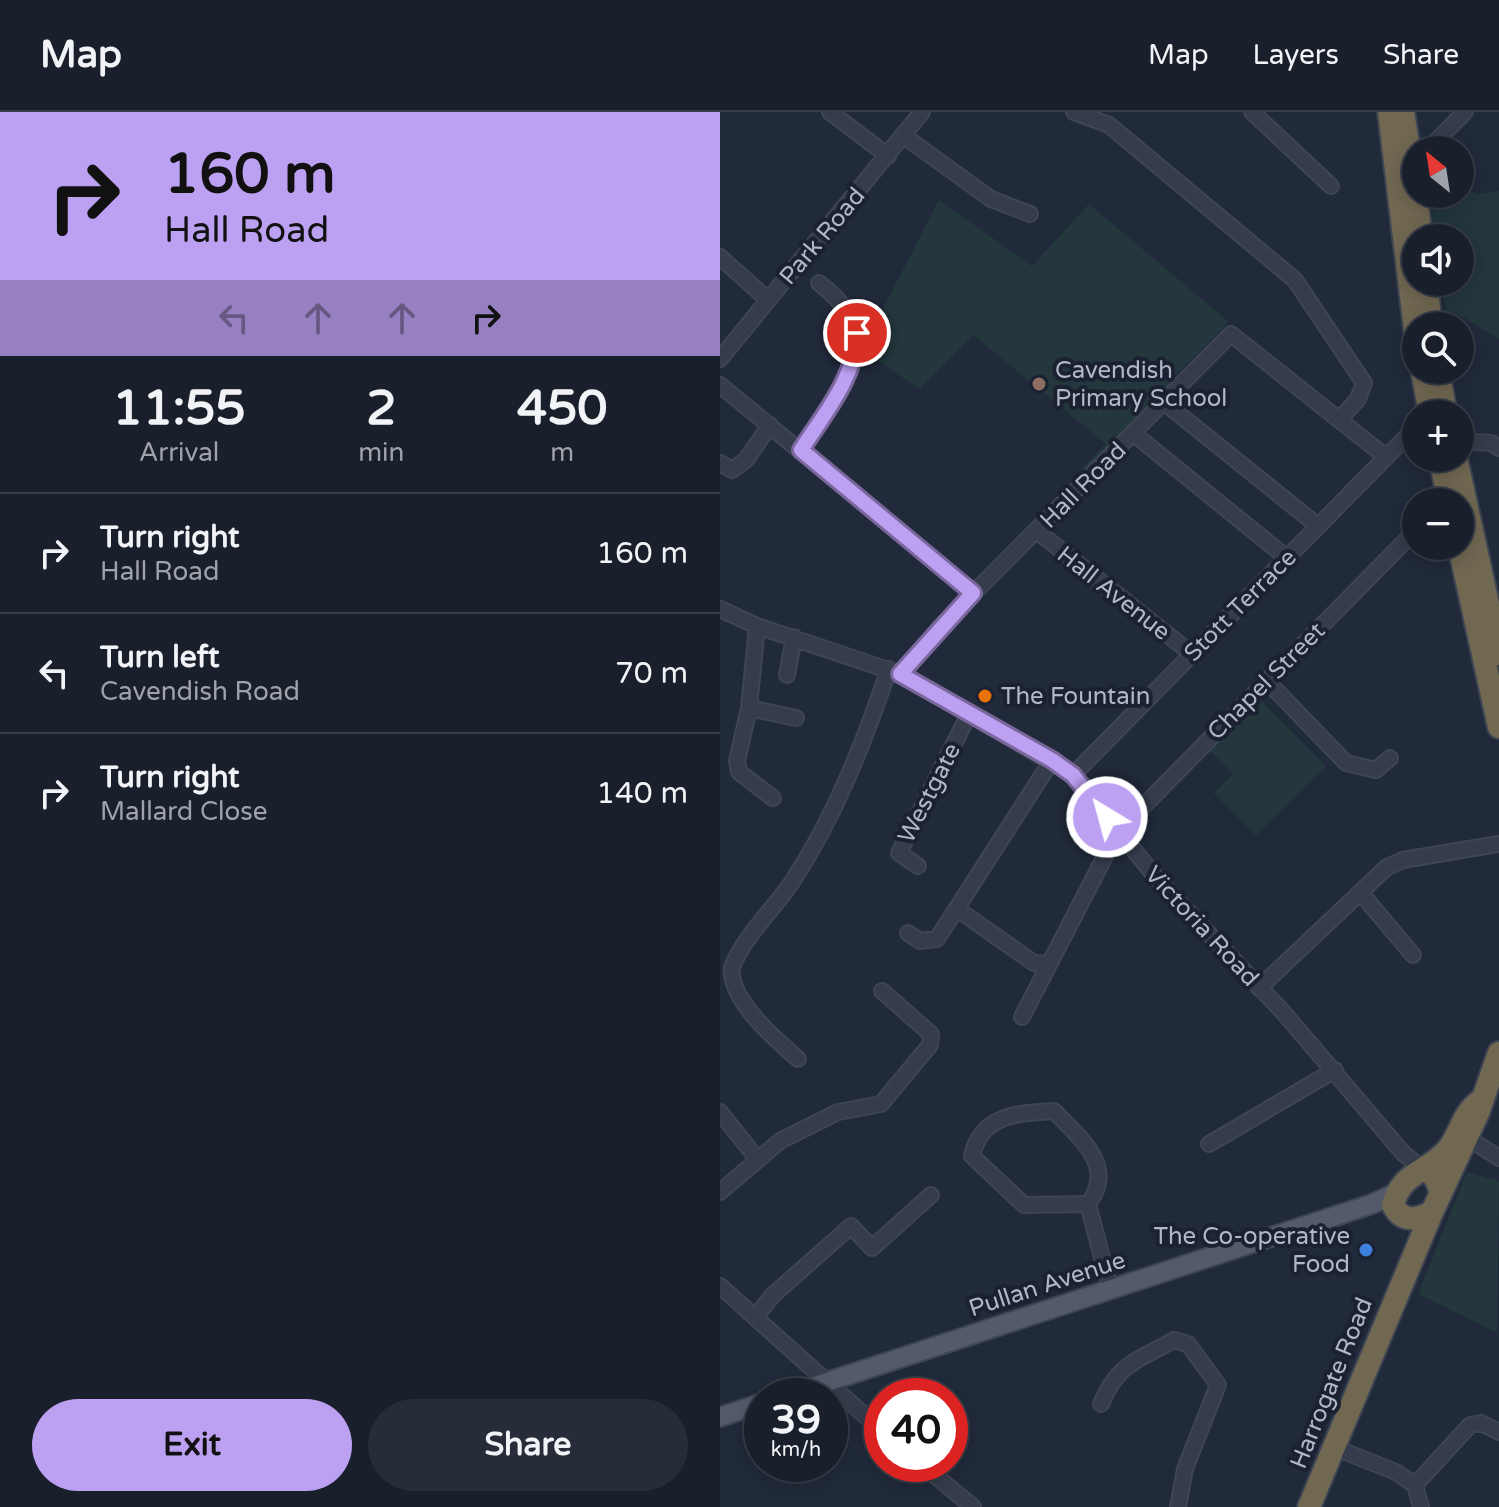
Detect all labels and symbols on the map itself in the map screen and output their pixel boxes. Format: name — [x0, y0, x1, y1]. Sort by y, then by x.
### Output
north arrow — [1402, 136, 1474, 208]
street label: Park Road — [773, 182, 871, 291]
pin — [823, 299, 891, 367]
place label: Cavendish Primary School — [1055, 356, 1227, 413]
marker: Cavendish Primary School — [1030, 375, 1048, 393]
street label: Hall Road — [1034, 436, 1133, 535]
street label: Hall Avenue — [1051, 540, 1176, 647]
street label: Stott Terrace — [1178, 543, 1303, 668]
street label: Chapel Street — [1202, 617, 1331, 746]
place label: The Fountain — [1001, 682, 1150, 711]
marker: The Fountain — [976, 687, 994, 705]
street label: Westgate — [892, 738, 967, 848]
position arrow — [1065, 775, 1149, 859]
street label: Victoria Road — [1139, 860, 1265, 993]
place label: The Co-operative Food — [1153, 1222, 1350, 1279]
marker: The Co-operative Food — [1357, 1241, 1375, 1259]
street label: Pullan Avenue — [965, 1246, 1129, 1323]
street label: Harrogate Road — [1284, 1294, 1379, 1473]
speed limit sign: 40 — [864, 1378, 968, 1482]

